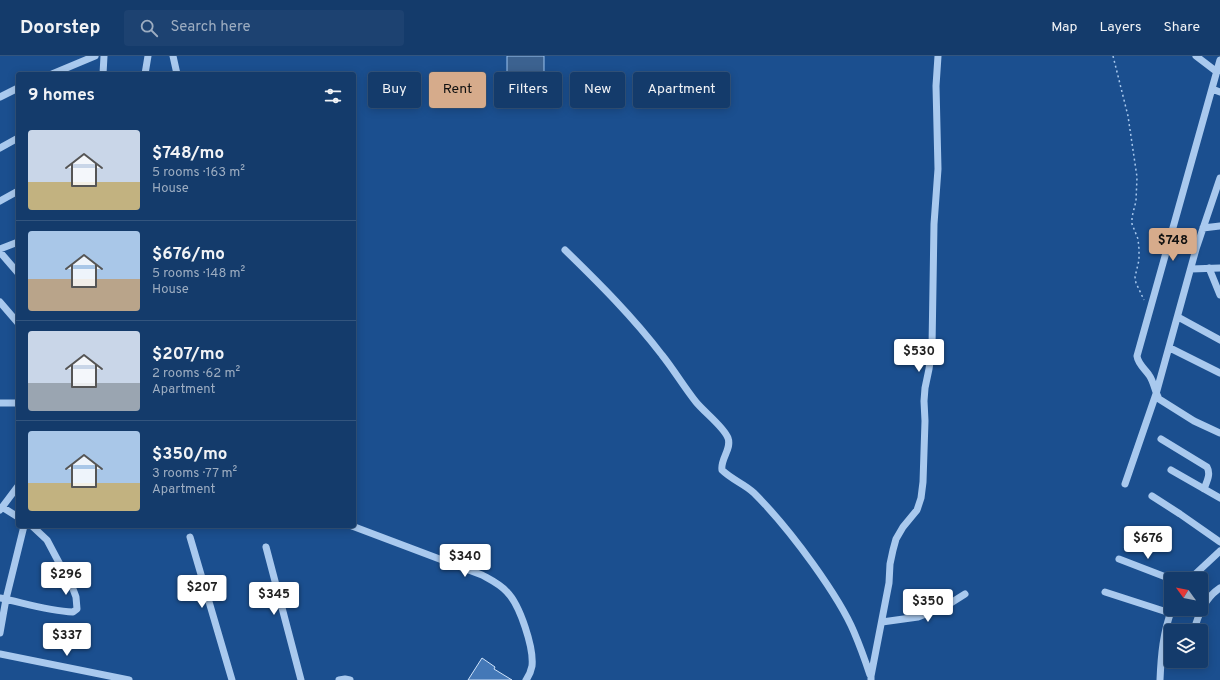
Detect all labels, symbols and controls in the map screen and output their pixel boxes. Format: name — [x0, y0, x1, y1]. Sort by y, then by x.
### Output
search box — [124, 10, 404, 46]
text: Doorstep — [20, 16, 100, 40]
icon: search — [138, 17, 160, 39]
text: Search here — [170, 18, 251, 37]
text: Map — [1051, 19, 1077, 36]
text: Layers — [1099, 19, 1141, 36]
text: Share — [1163, 19, 1200, 36]
chip: Buy — [368, 72, 421, 108]
chip: Rent — [429, 72, 486, 108]
chip: Filters — [494, 72, 562, 108]
chip: New — [570, 72, 625, 108]
chip: Apartment — [633, 72, 730, 108]
text: 9 homes — [28, 85, 95, 107]
icon: filters — [322, 85, 344, 107]
text: $748/mo — [152, 143, 224, 165]
icon: home — [60, 146, 108, 194]
text: 5 rooms · 163 m² — [152, 165, 245, 181]
text: House — [152, 181, 189, 197]
pin: $748 — [1149, 228, 1197, 262]
text: $748 — [1158, 233, 1188, 249]
text: $676/mo — [152, 244, 225, 266]
icon: home — [60, 247, 108, 295]
text: 5 rooms · 148 m² — [152, 266, 245, 282]
text: House — [152, 282, 189, 298]
pin: $530 — [895, 339, 943, 373]
text: $207/mo — [152, 344, 224, 366]
text: $530 — [903, 344, 935, 360]
icon: home — [60, 347, 108, 395]
text: 2 rooms · 62 m² — [152, 366, 240, 382]
text: Apartment — [152, 382, 215, 398]
text: $350/mo — [152, 444, 228, 466]
icon: home — [60, 447, 108, 495]
text: 3 rooms · 77 m² — [152, 466, 237, 482]
text: Apartment — [152, 482, 215, 498]
pin: $676 — [1124, 526, 1172, 560]
text: $676 — [1133, 531, 1163, 547]
pin: $340 — [441, 544, 489, 578]
text: $340 — [449, 549, 481, 565]
pin: $296 — [42, 562, 90, 596]
text: $296 — [50, 567, 82, 583]
north arrow — [1164, 572, 1208, 616]
map controls — [1164, 572, 1208, 668]
pin: $207 — [178, 575, 226, 609]
text: $207 — [186, 580, 218, 596]
pin: $345 — [250, 582, 298, 616]
text: $345 — [258, 587, 290, 603]
pin: $350 — [904, 589, 952, 623]
text: $350 — [912, 594, 944, 610]
pin: $337 — [43, 623, 91, 657]
button: layers — [1164, 624, 1208, 668]
text: $337 — [52, 628, 82, 644]

